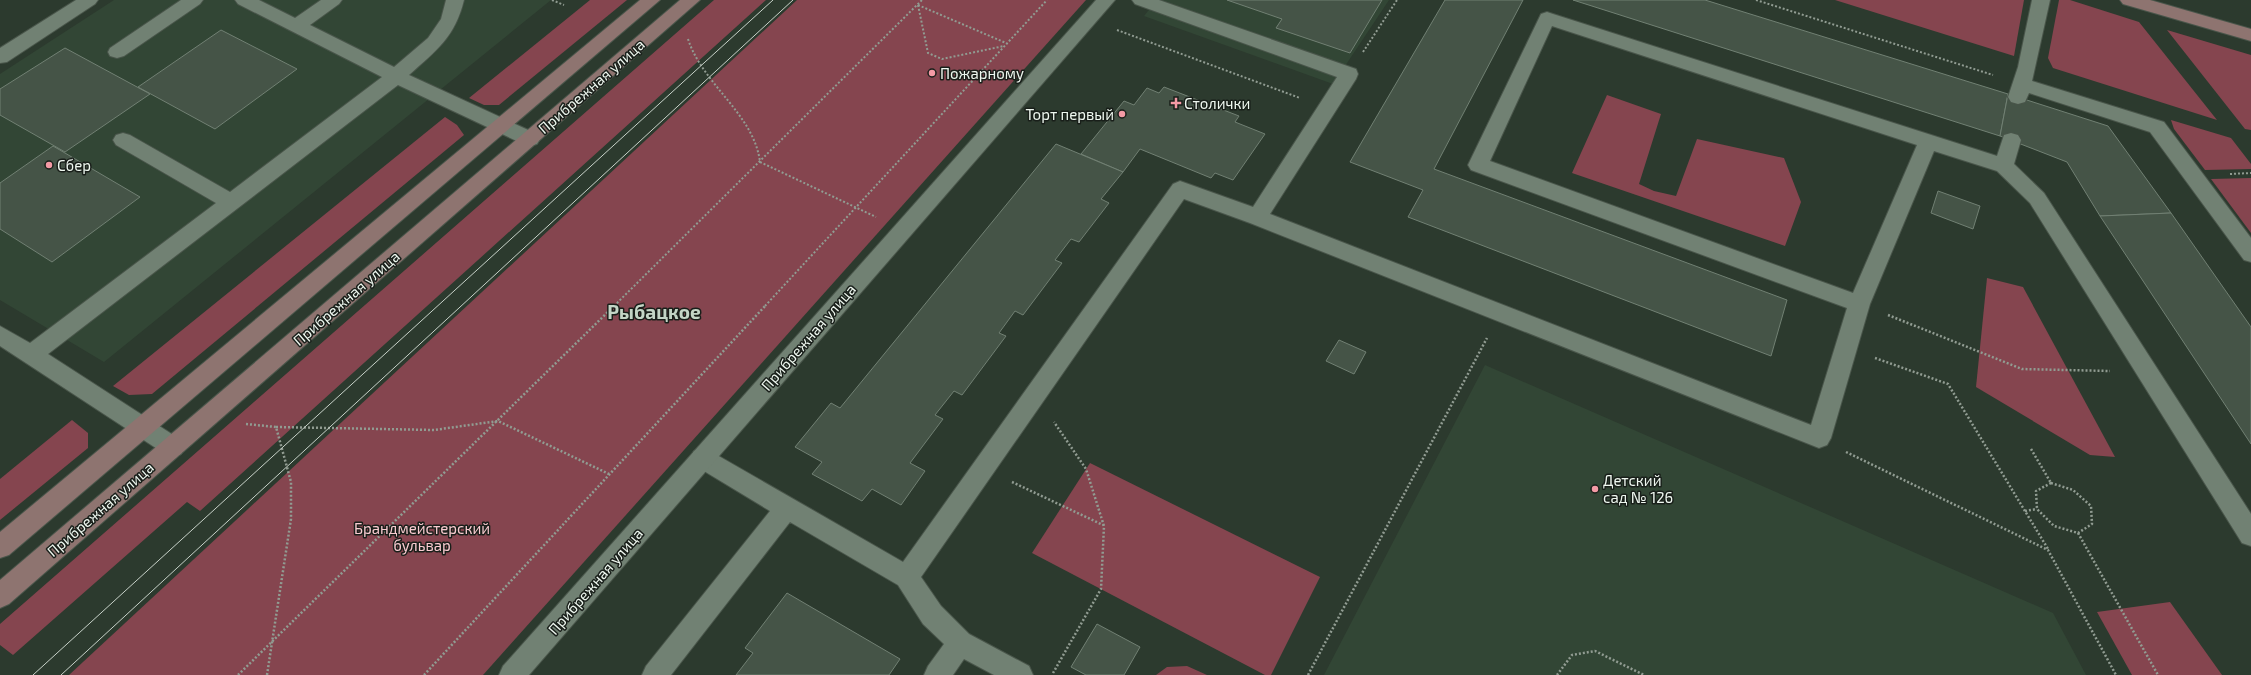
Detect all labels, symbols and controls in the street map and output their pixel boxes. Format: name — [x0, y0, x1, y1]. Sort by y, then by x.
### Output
street label: Прибрежная улица — [534, 35, 649, 138]
place label: Пожарному — [940, 64, 1024, 83]
marker: Пожарному — [927, 68, 937, 78]
place label: Столички — [1184, 94, 1250, 112]
marker: Столички — [1171, 98, 1181, 108]
place label: Торт первый — [1026, 105, 1114, 123]
marker: Торт первый — [1117, 109, 1127, 119]
place label: Сбер — [57, 156, 91, 174]
marker: Сбер — [44, 160, 54, 170]
street label: Прибрежная улица — [289, 247, 404, 350]
street label: Прибрежная улица — [757, 280, 860, 395]
district label: Рыбацкое — [607, 300, 701, 323]
street label: Прибрежная улица — [43, 458, 158, 561]
place label: Детский сад № 126 — [1603, 471, 1673, 506]
marker: Детский сад № 126 — [1590, 484, 1600, 494]
park label: Брандмейстерский бульвар — [354, 519, 490, 555]
street label: Прибрежная улица — [544, 524, 647, 639]

